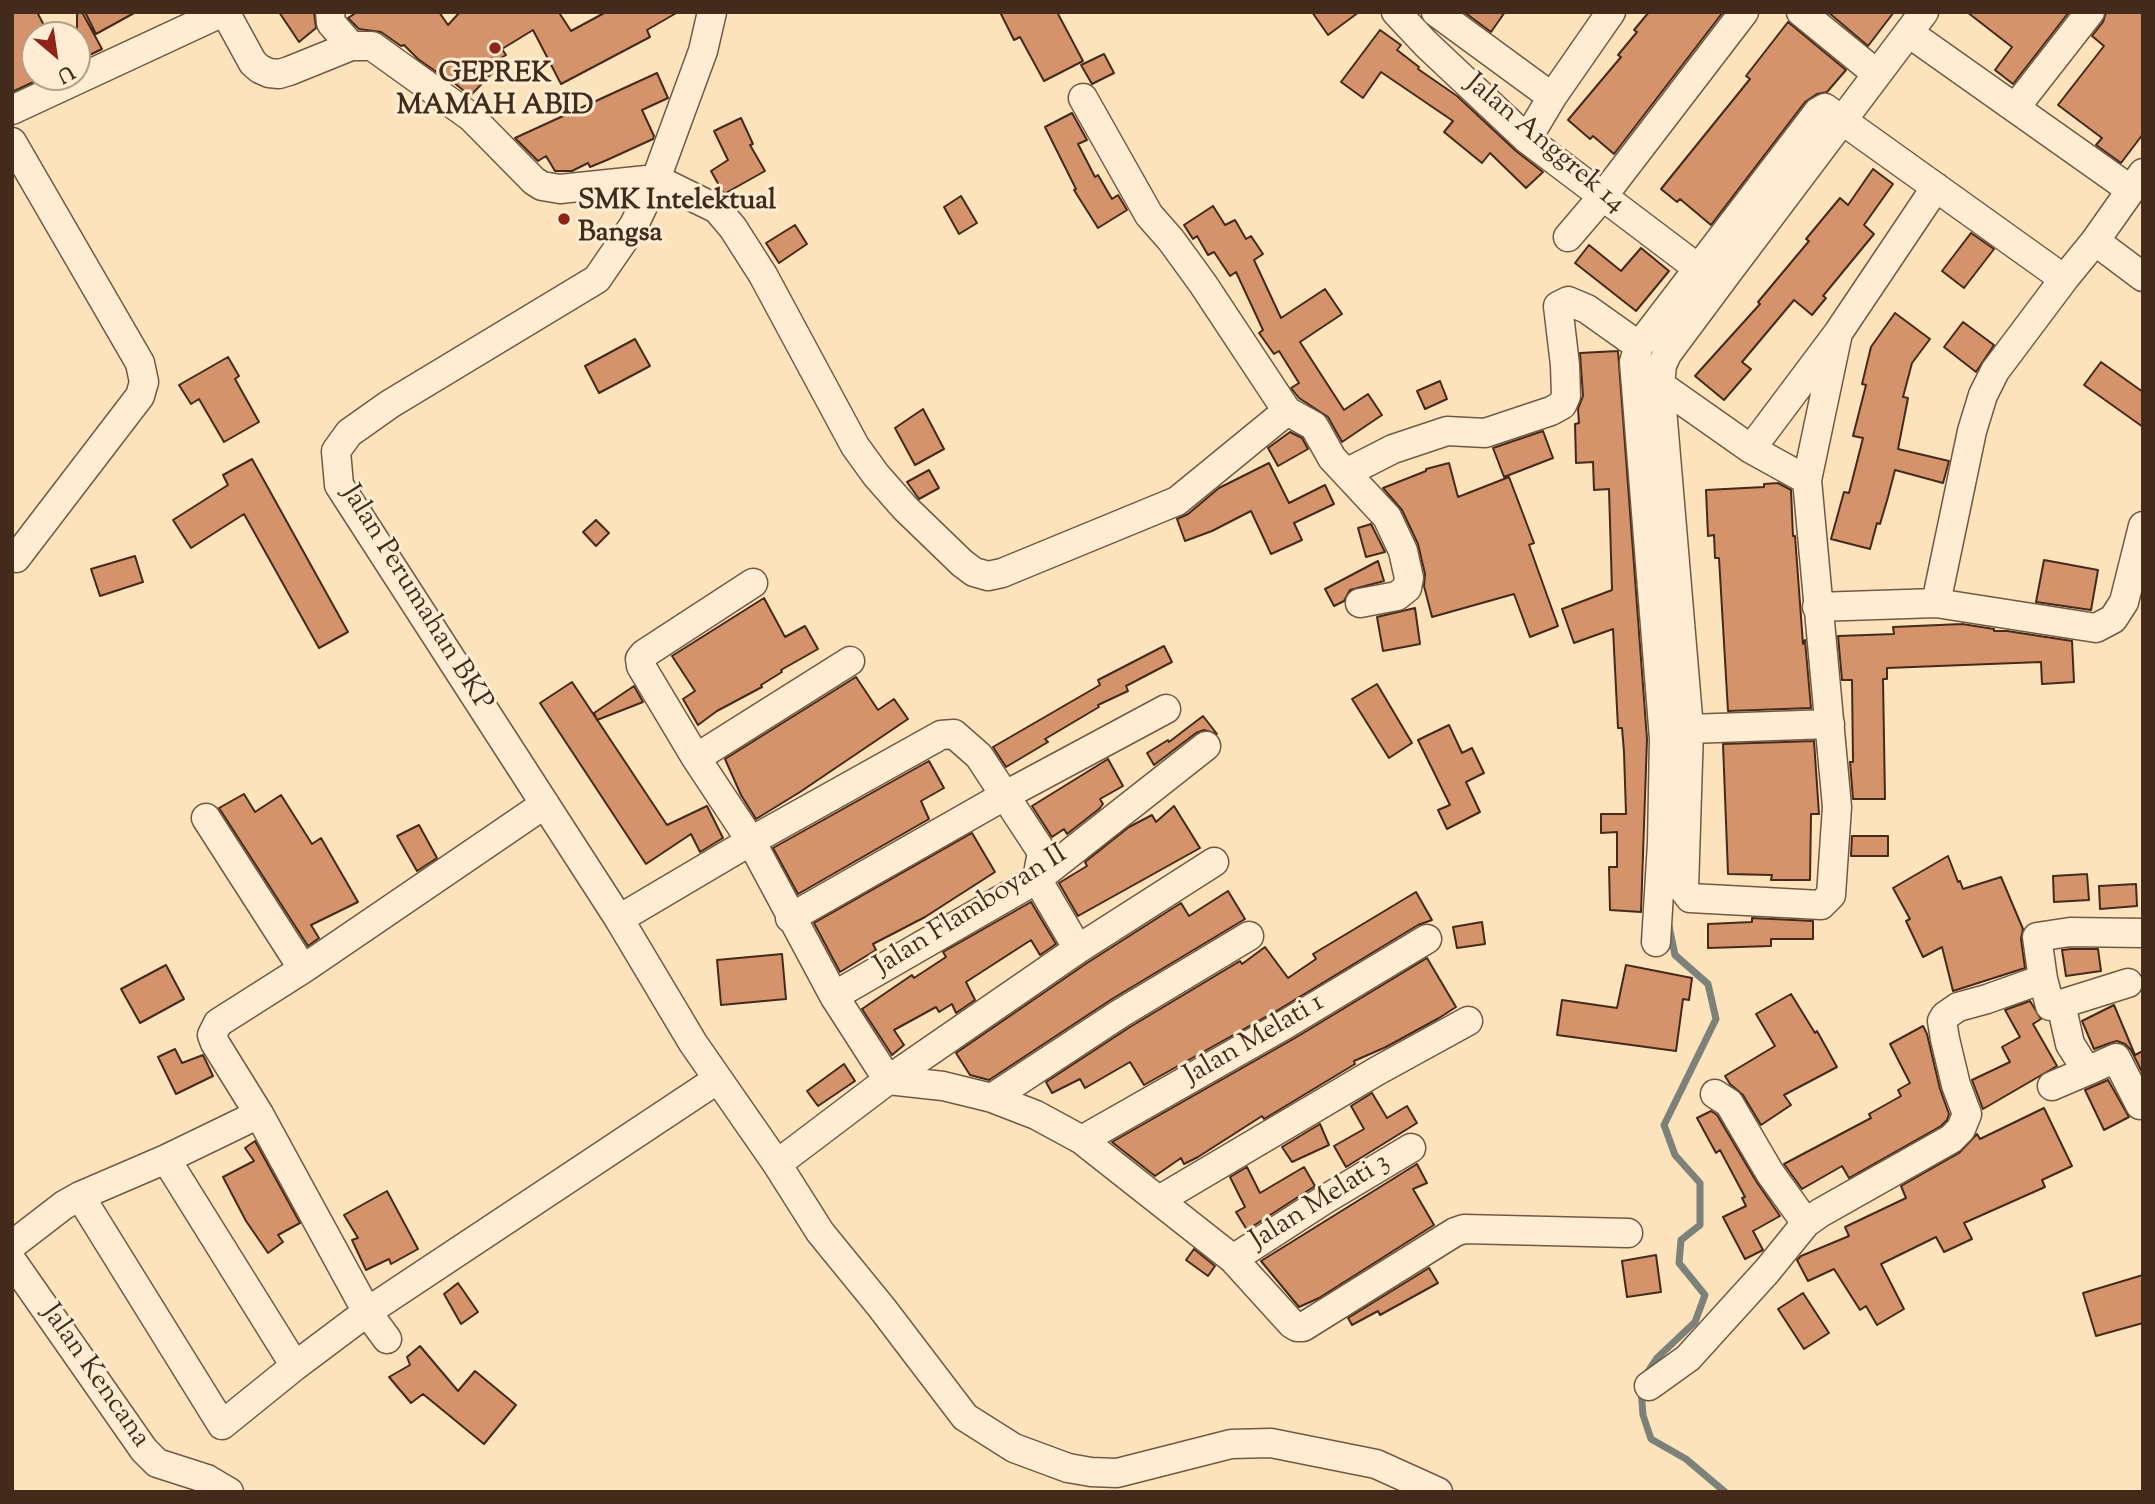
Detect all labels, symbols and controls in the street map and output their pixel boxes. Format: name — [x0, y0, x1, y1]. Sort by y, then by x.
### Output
north arrow — [21, 21, 91, 91]
marker: GEPREK MAMAH ABID — [487, 40, 503, 56]
text: U — [52, 57, 79, 89]
place label: GEPREK MAMAH ABID — [397, 59, 593, 125]
street label: Jalan Anggrek 14 — [1457, 68, 1631, 222]
place label: SMK Intelektual Bangsa — [578, 186, 776, 252]
marker: SMK Intelektual Bangsa — [556, 211, 572, 227]
street label: Jalan Perumahan BKP — [332, 480, 498, 718]
street label: Jalan Flamboyan II — [869, 839, 1075, 985]
street label: Jalan Melati 1 — [1179, 987, 1331, 1095]
street label: Jalan Melati 3 — [1245, 1147, 1397, 1259]
street label: Jalan Kencana — [32, 1299, 156, 1455]

